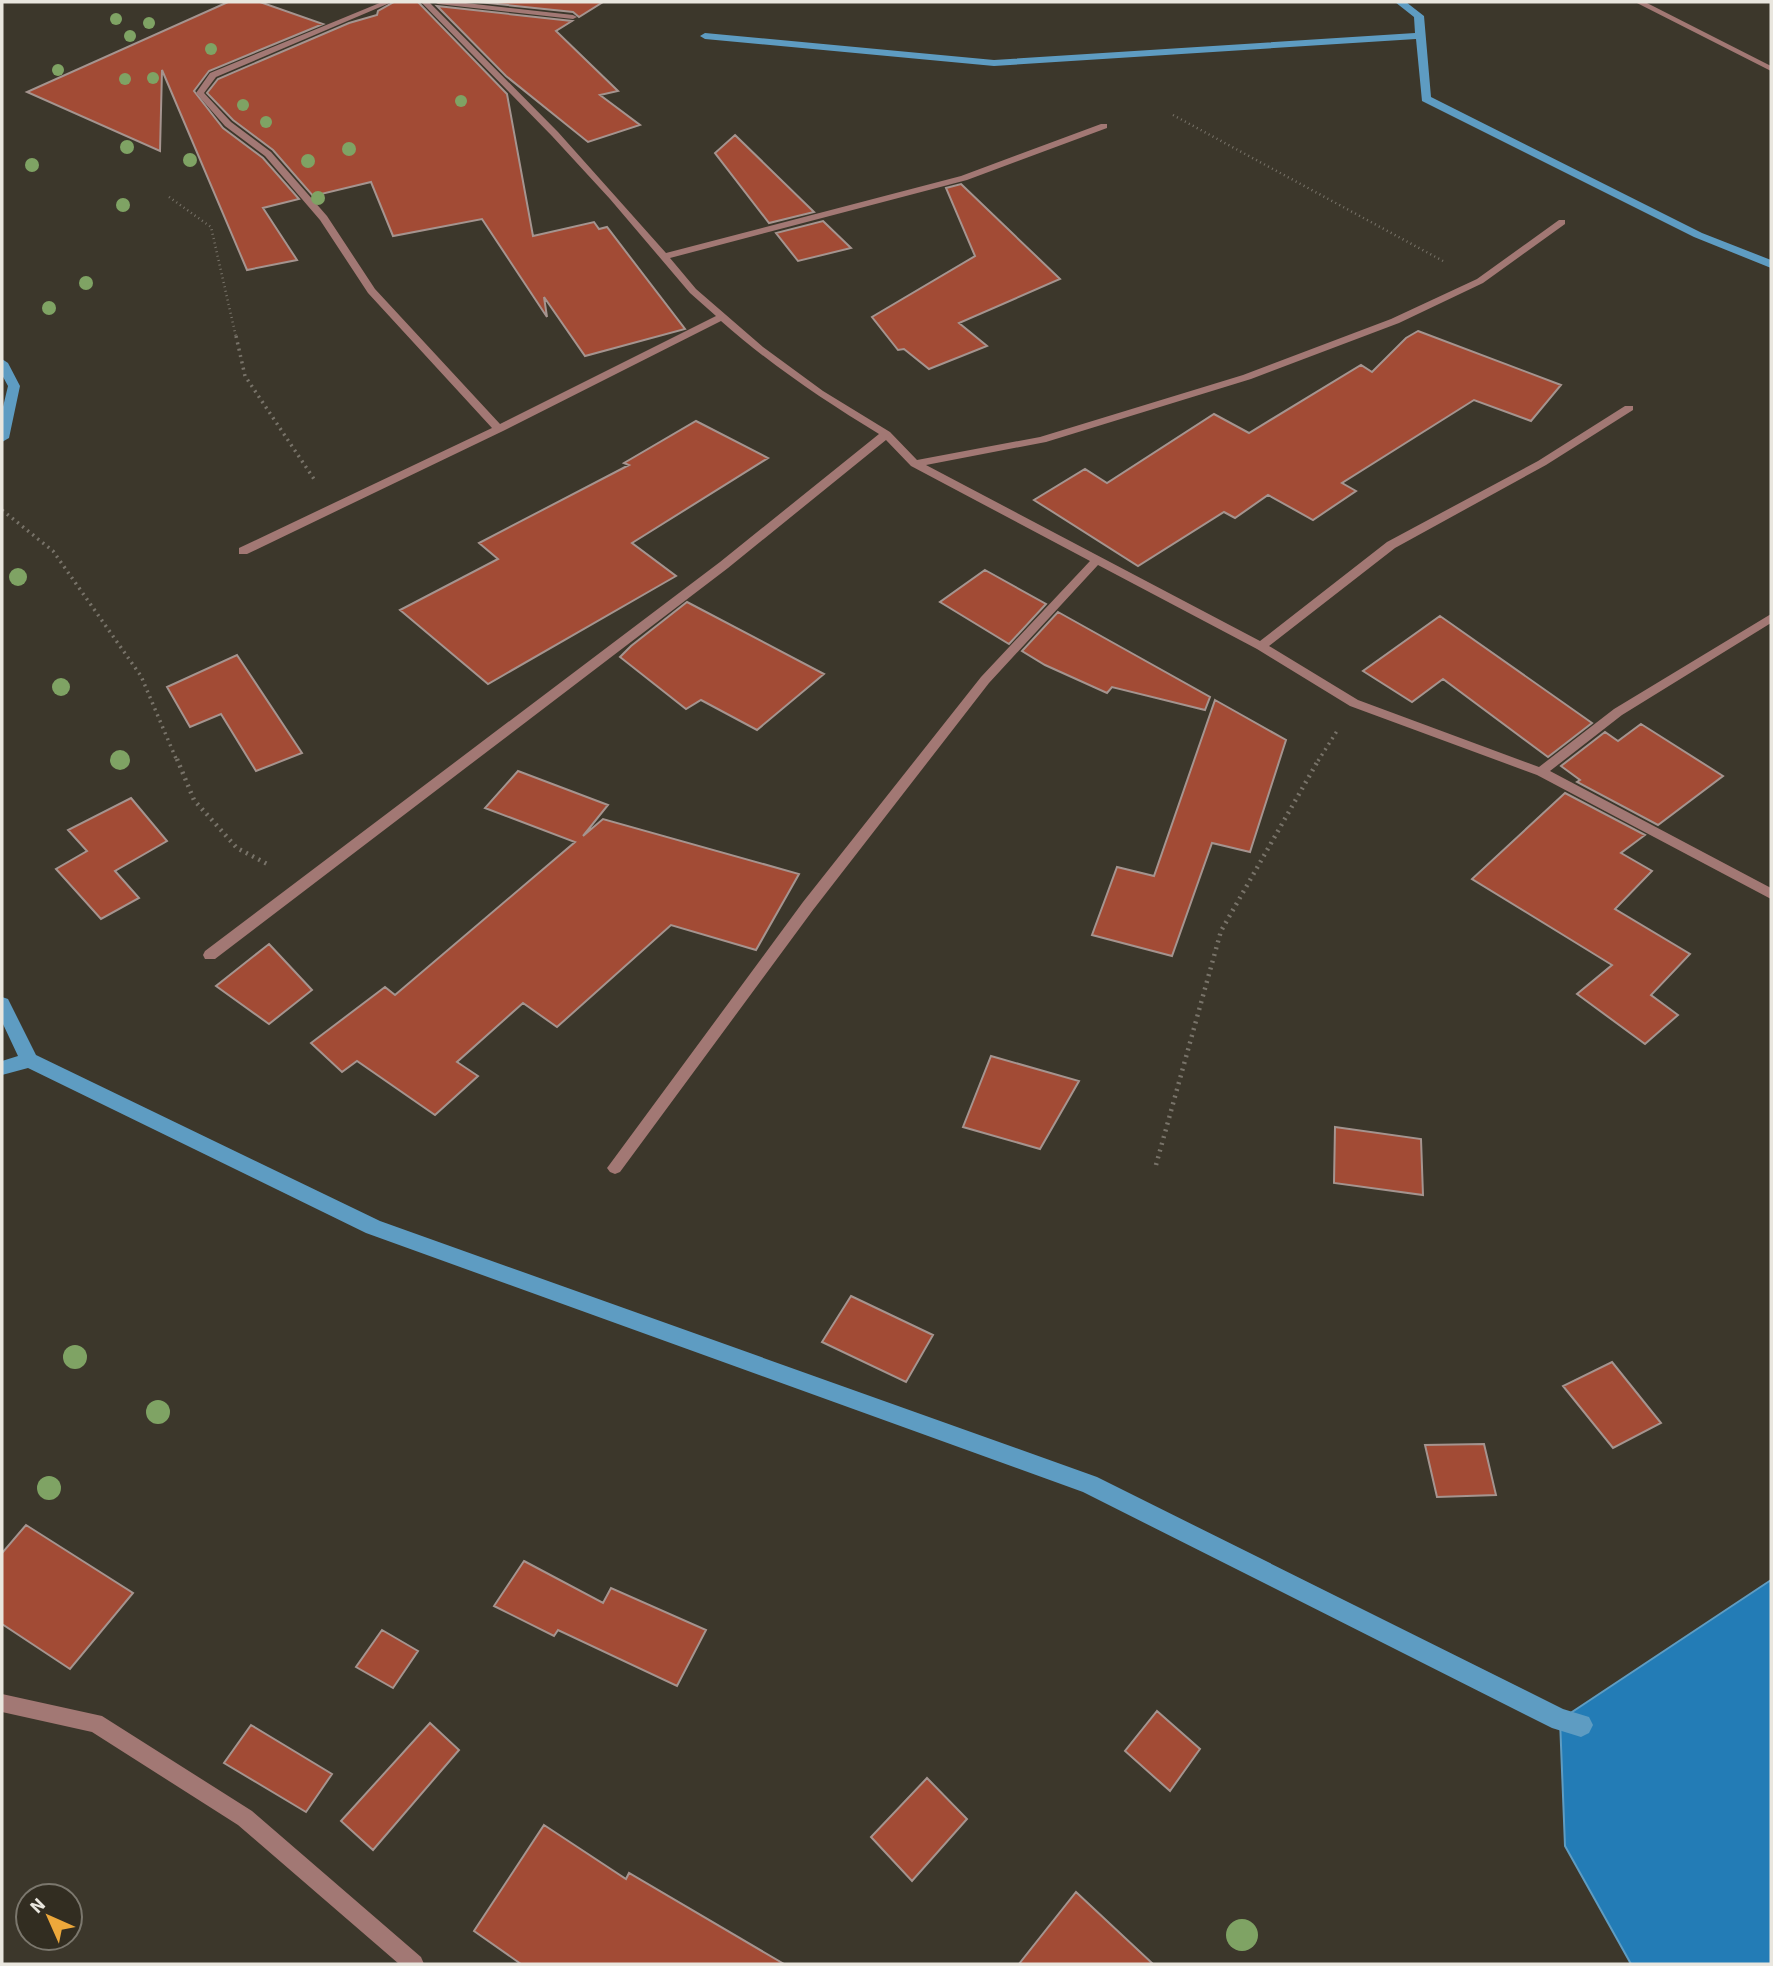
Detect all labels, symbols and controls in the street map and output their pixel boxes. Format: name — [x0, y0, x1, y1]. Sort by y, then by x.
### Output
north arrow — [14, 1882, 84, 1952]
text: N — [24, 1892, 52, 1920]

